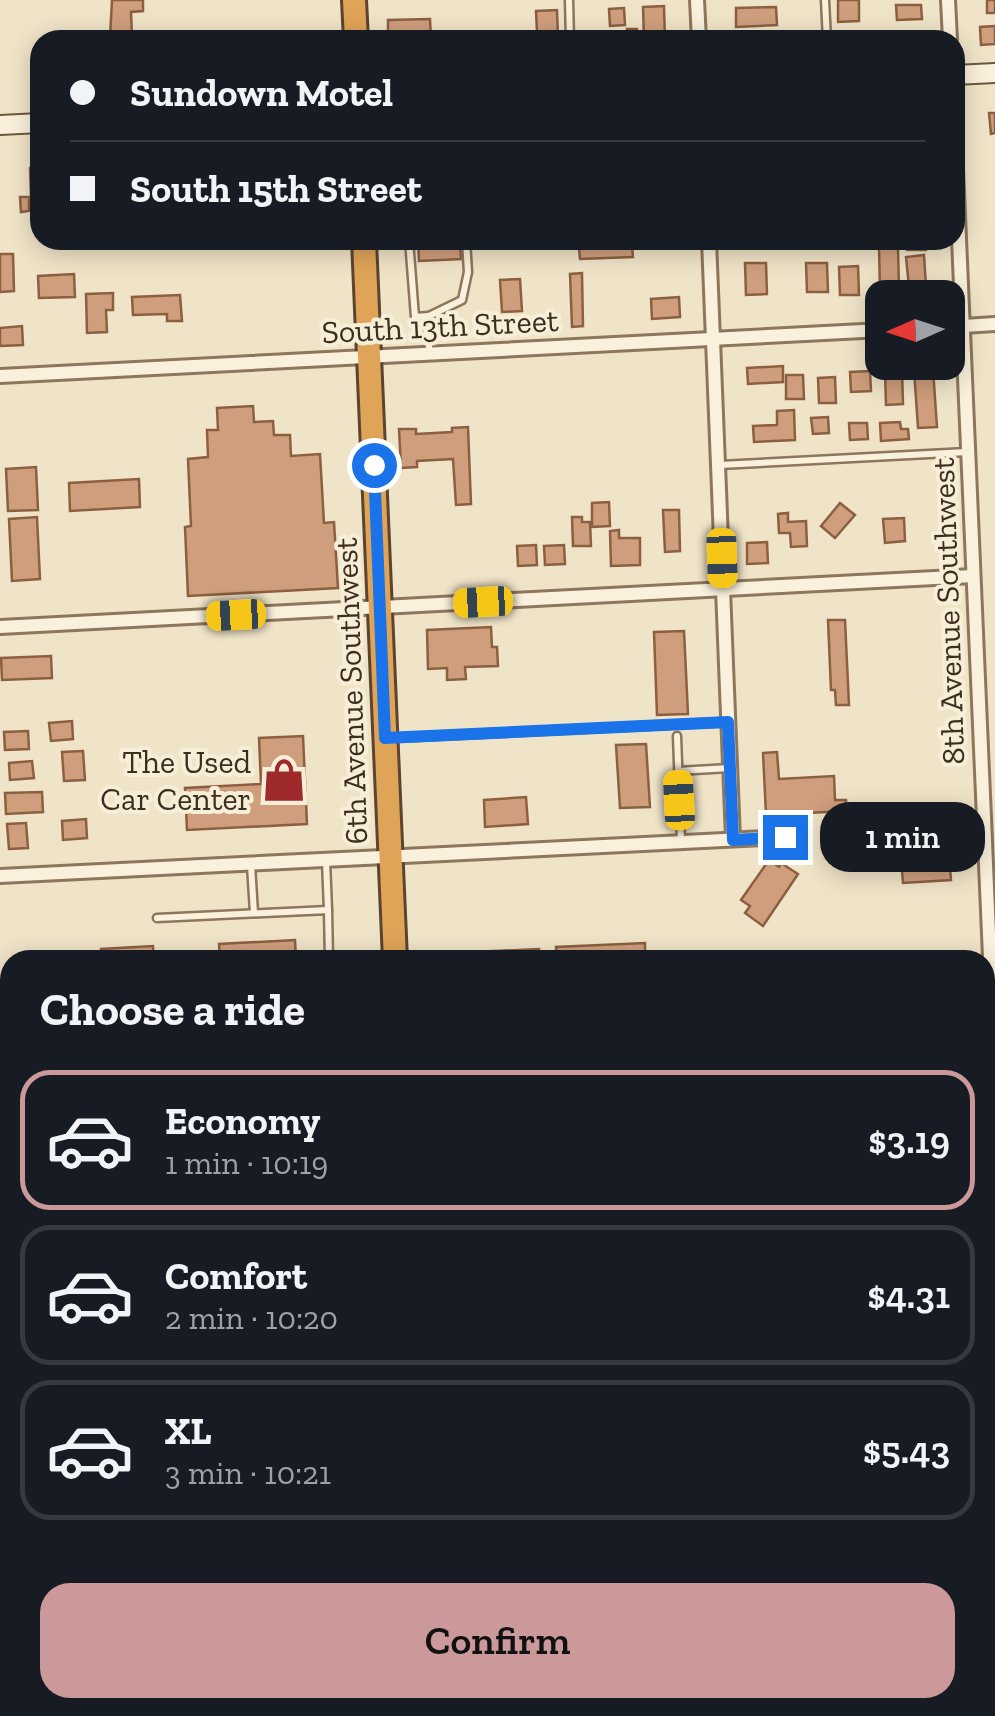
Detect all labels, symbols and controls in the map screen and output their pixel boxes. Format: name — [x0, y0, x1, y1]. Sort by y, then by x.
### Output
text: Sundown Motel — [130, 70, 393, 116]
text: South 15th Street — [130, 166, 422, 212]
north arrow — [865, 280, 965, 380]
map controls — [865, 280, 965, 380]
street label: South 13th Street — [321, 301, 560, 351]
route start — [352, 443, 397, 488]
street label: 8th Avenue Southwest — [924, 457, 972, 765]
car — [706, 527, 738, 589]
street label: 6th Avenue Southwest — [327, 537, 375, 845]
car — [452, 585, 514, 619]
car — [205, 598, 267, 632]
place label: The Used Car Center — [100, 743, 251, 818]
shop icon: The Used Car Center — [260, 756, 308, 804]
car — [662, 769, 696, 831]
callout: 1 min — [820, 802, 985, 872]
route end — [763, 815, 808, 860]
text: 1 min — [865, 818, 940, 856]
text: Choose a ride — [40, 983, 305, 1037]
icon: car — [45, 1095, 135, 1185]
text: Economy — [165, 1098, 320, 1144]
text: $3.19 — [868, 1117, 950, 1163]
text: 1 min · 10:19 — [165, 1144, 328, 1182]
icon: car — [45, 1250, 135, 1340]
text: Comfort — [165, 1253, 307, 1299]
text: $4.31 — [867, 1272, 950, 1318]
text: 2 min · 10:20 — [165, 1299, 338, 1337]
icon: car — [45, 1405, 135, 1495]
text: XL — [165, 1408, 212, 1454]
text: $5.43 — [863, 1427, 950, 1473]
text: 3 min · 10:21 — [165, 1454, 331, 1492]
button: Confirm — [40, 1583, 955, 1698]

